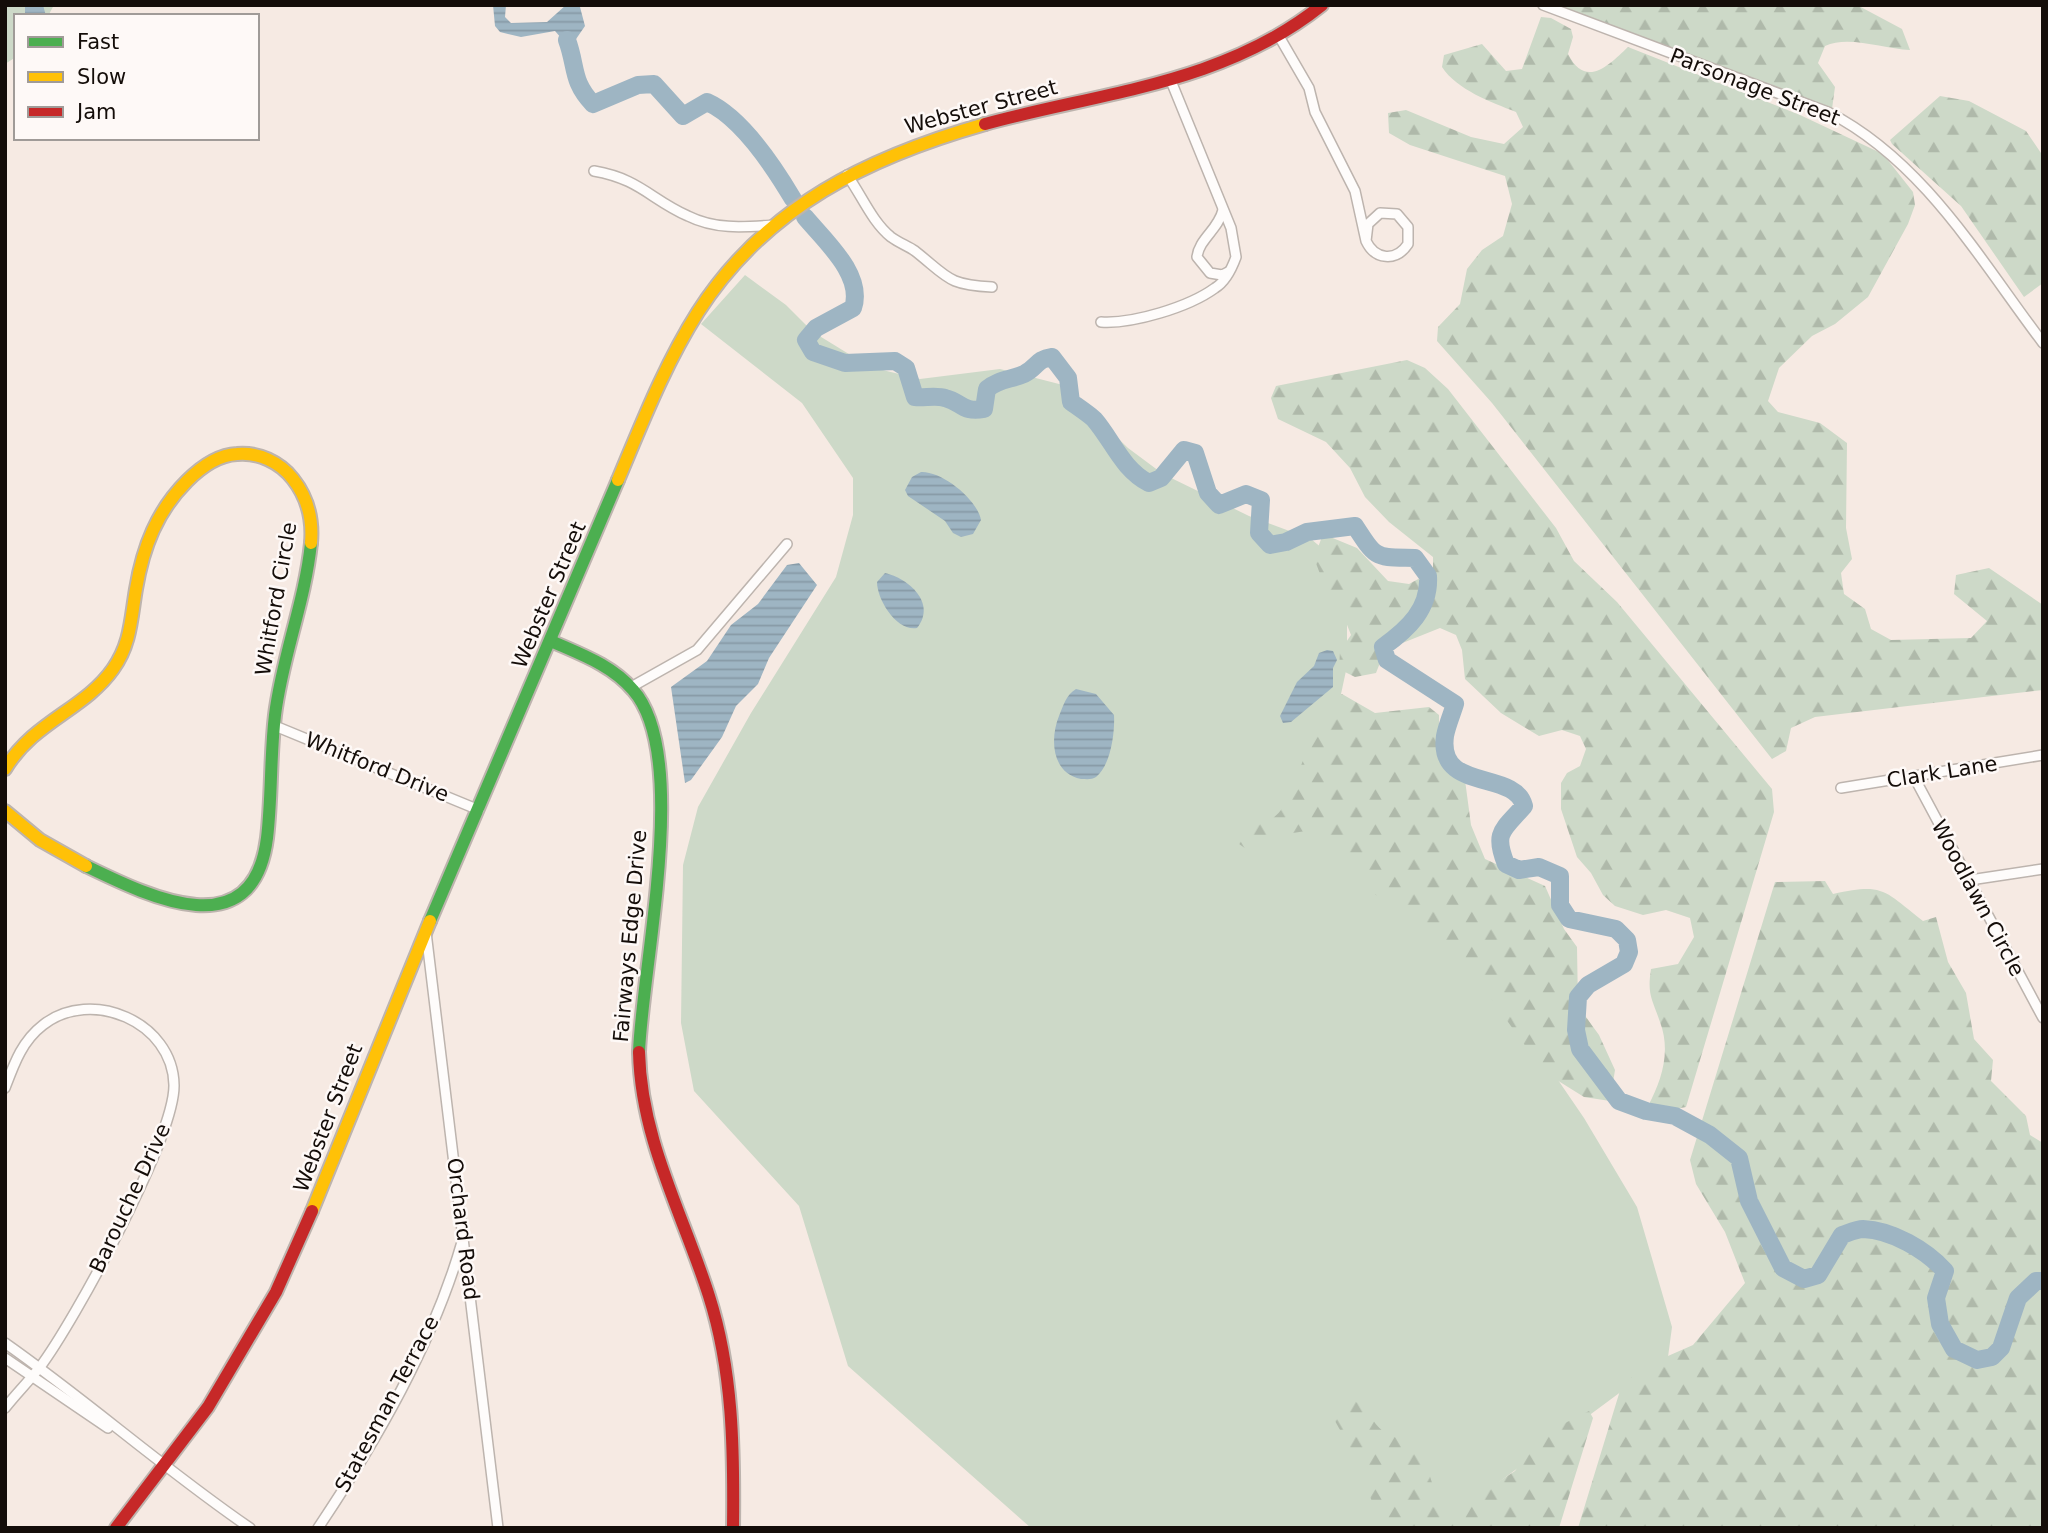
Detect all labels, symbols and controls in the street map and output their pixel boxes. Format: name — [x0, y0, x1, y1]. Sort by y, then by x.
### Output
legend — [14, 14, 259, 140]
text: Fast — [77, 30, 119, 54]
street label: Parsonage Street — [1667, 44, 1843, 130]
text: Slow — [77, 65, 126, 89]
street label: Webster Street — [902, 75, 1060, 139]
text: Jam — [75, 100, 117, 124]
street label: Webster Street — [507, 518, 591, 672]
street label: Whitford Circle — [251, 520, 301, 678]
street label: Whitford Drive — [302, 727, 452, 807]
street label: Clark Lane — [1885, 751, 1999, 793]
street label: Woodlawn Circle — [1927, 816, 2029, 980]
street label: Fairways Edge Drive — [609, 829, 651, 1043]
street label: Webster Street — [289, 1040, 367, 1196]
street label: Barouche Drive — [85, 1119, 175, 1277]
street label: Orchard Road — [442, 1156, 484, 1302]
street label: Statesman Terrace — [330, 1312, 444, 1496]

